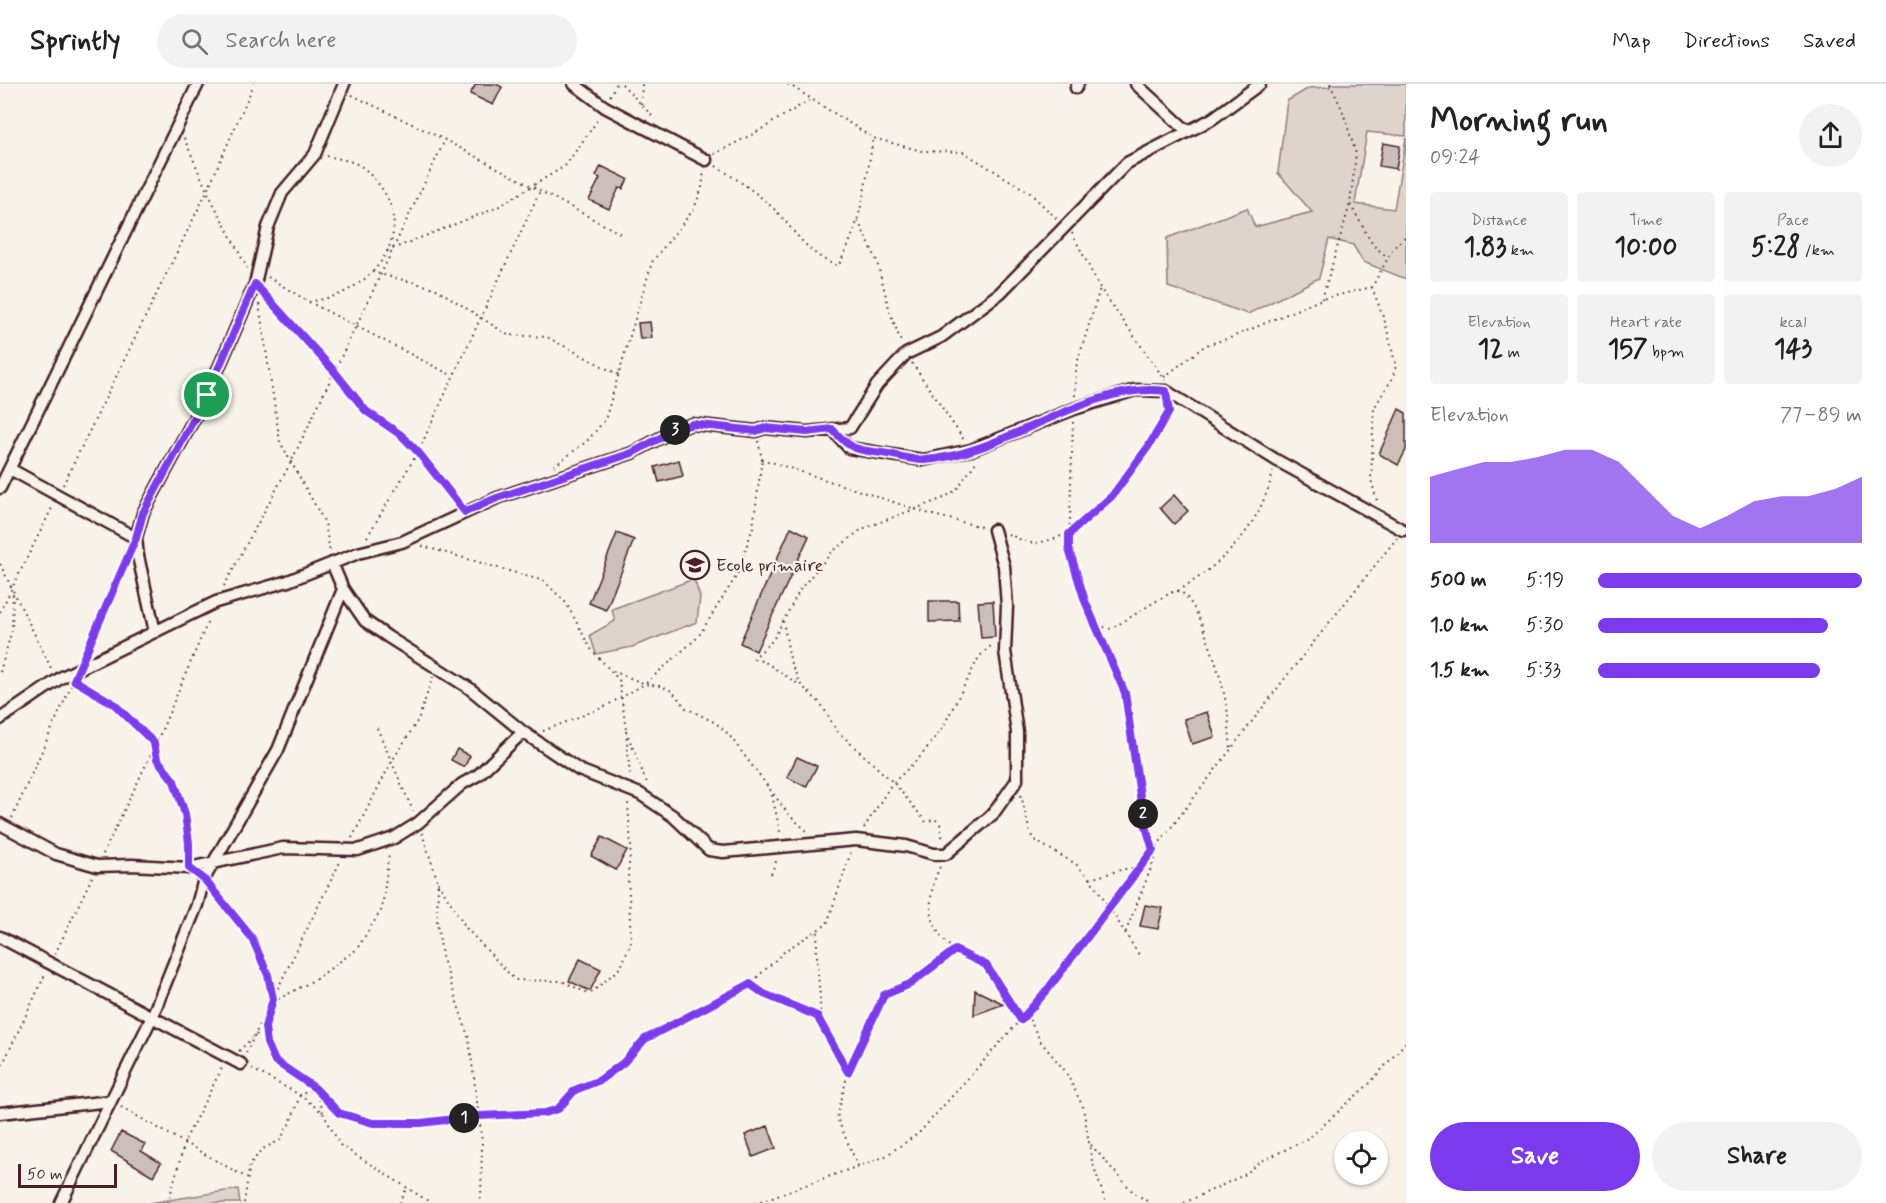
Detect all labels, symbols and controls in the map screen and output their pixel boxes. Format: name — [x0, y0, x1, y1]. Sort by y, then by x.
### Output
search box — [157, 14, 577, 68]
text: Sprintly — [30, 23, 121, 60]
icon: search — [178, 25, 211, 58]
text: Search here — [226, 27, 336, 55]
text: Map — [1612, 27, 1651, 55]
text: Directions — [1684, 27, 1770, 55]
text: Saved — [1803, 27, 1856, 55]
text: Morning run — [1430, 99, 1608, 143]
button: share — [1799, 104, 1862, 167]
text: 09:24 — [1430, 144, 1480, 171]
text: Distance — [1471, 210, 1527, 231]
text: Time — [1629, 210, 1663, 231]
text: Pace — [1777, 210, 1809, 231]
text: 1.83 — [1464, 231, 1507, 265]
text: 10:00 — [1615, 231, 1677, 265]
text: 5:28 — [1751, 231, 1800, 265]
text: km — [1507, 240, 1534, 261]
text: /km — [1800, 240, 1835, 261]
text: Elevation — [1468, 312, 1531, 333]
text: Heart rate — [1610, 312, 1682, 333]
text: kcal — [1780, 312, 1806, 333]
text: 12 — [1478, 333, 1503, 367]
text: 157 — [1608, 333, 1648, 367]
text: 143 — [1774, 333, 1812, 367]
text: m — [1503, 342, 1520, 363]
text: bpm — [1648, 342, 1684, 363]
pin — [181, 369, 232, 420]
icon: arrive — [190, 378, 223, 411]
text: Elevation — [1430, 402, 1509, 429]
text: 77–89 m — [1780, 402, 1862, 429]
pin: 3 — [660, 415, 690, 445]
text: 3 — [671, 419, 679, 440]
school or university icon: Ecole primaire — [679, 549, 711, 581]
place label: Ecole primaire — [716, 554, 823, 578]
text: 500 m — [1430, 567, 1487, 594]
text: 5:19 — [1526, 567, 1564, 594]
text: 1.0 km — [1430, 612, 1489, 639]
text: 5:30 — [1526, 612, 1564, 639]
text: 1.5 km — [1430, 657, 1490, 684]
text: 5:33 — [1526, 657, 1561, 684]
pin: 2 — [1128, 799, 1158, 829]
text: 2 — [1139, 803, 1147, 824]
pin: 1 — [449, 1103, 479, 1133]
text: 1 — [460, 1107, 468, 1128]
button: Save — [1430, 1122, 1640, 1191]
button: Share — [1652, 1122, 1862, 1191]
map controls — [1334, 1131, 1388, 1185]
button: locate — [1334, 1131, 1388, 1185]
scale bar — [18, 1161, 117, 1188]
text: 50 m — [27, 1164, 63, 1185]

